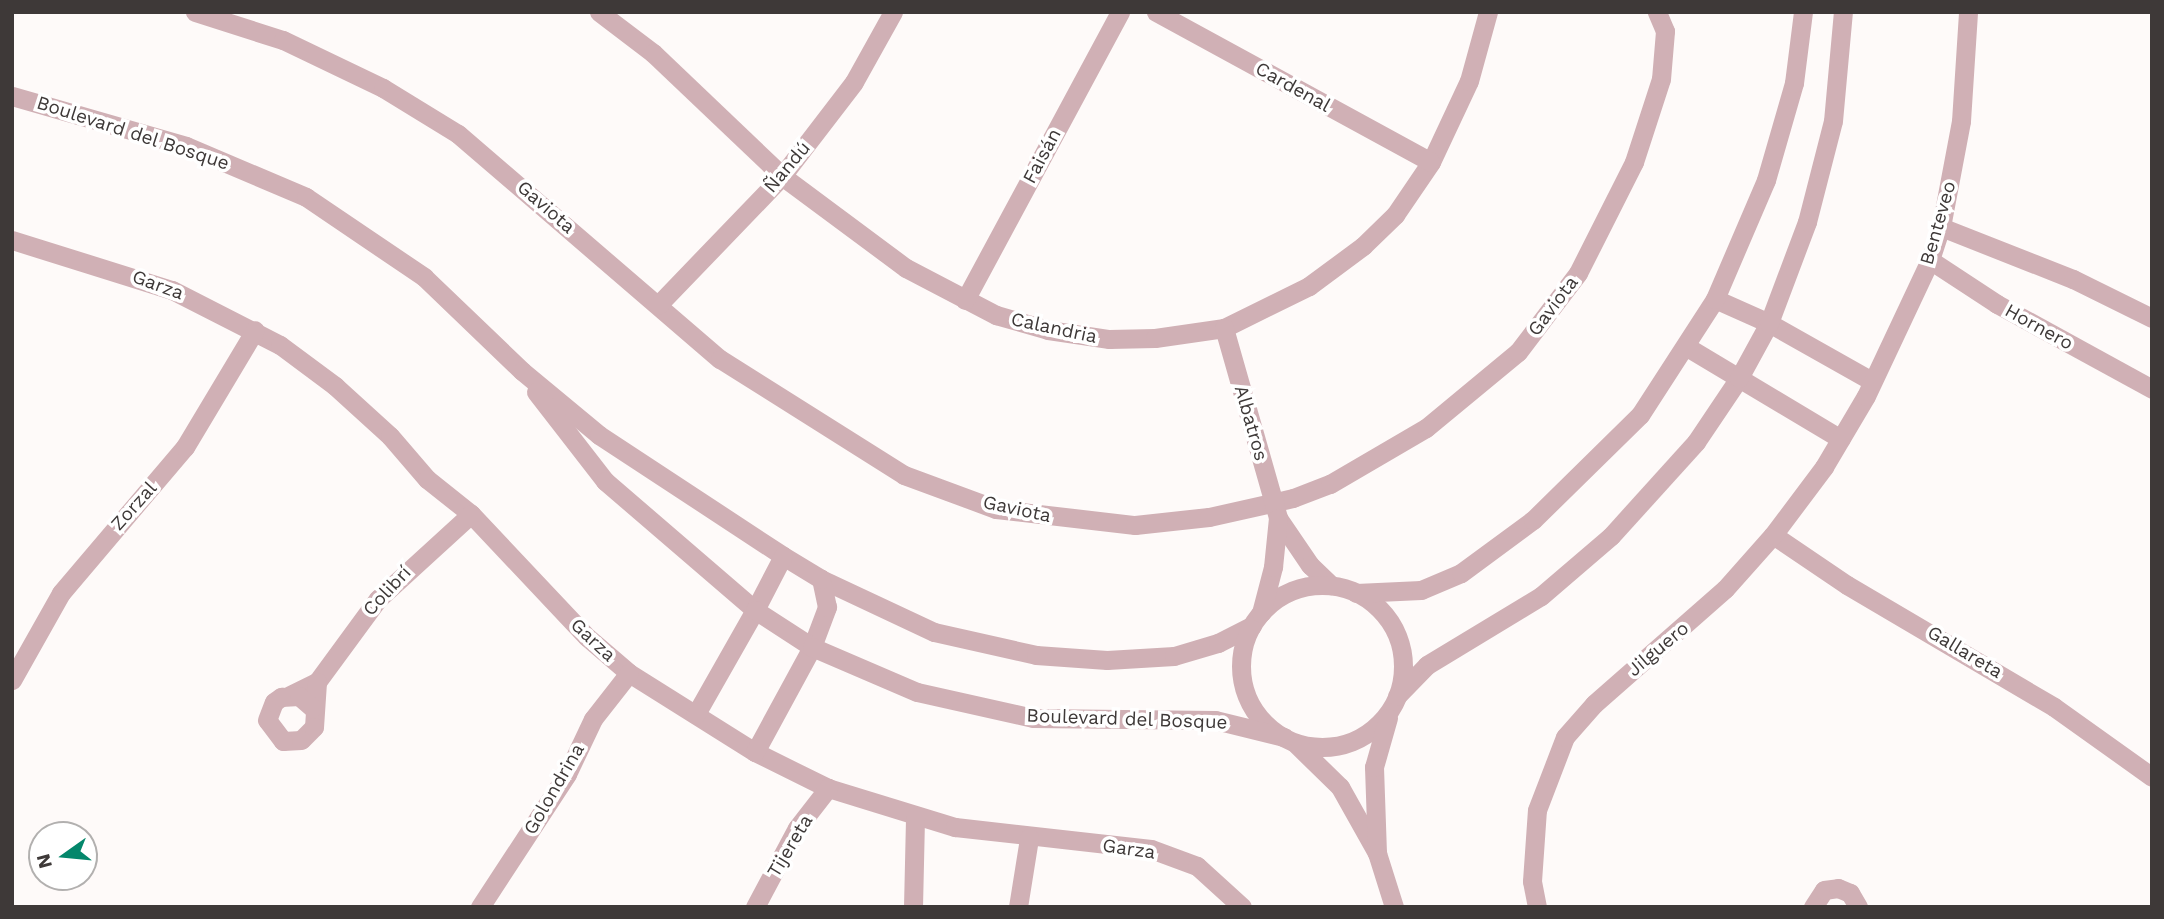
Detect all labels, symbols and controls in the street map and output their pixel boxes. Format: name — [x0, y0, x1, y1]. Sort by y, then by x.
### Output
street label: Cardenal — [1251, 57, 1335, 117]
street label: Boulevard del Bosque — [33, 91, 233, 175]
street label: Faisán — [1018, 125, 1066, 187]
street label: Ñandú — [759, 137, 815, 197]
street label: Gaviota — [512, 176, 580, 238]
street label: Benteveo — [1915, 179, 1961, 267]
street label: Garza — [129, 265, 187, 305]
street label: Gaviota — [1523, 272, 1583, 340]
street label: Hornero — [2001, 299, 2077, 355]
street label: Calandria — [1009, 308, 1099, 348]
street label: Albatros — [1229, 383, 1273, 463]
street label: Zorzal — [106, 477, 162, 535]
street label: Gaviota — [981, 491, 1053, 527]
street label: Colibrí — [358, 561, 416, 621]
street label: Garza — [566, 614, 620, 666]
street label: Jilguero — [1623, 617, 1693, 681]
street label: Gallareta — [1923, 621, 2007, 683]
street label: Boulevard del Bosque — [1026, 704, 1228, 734]
street label: Golondrina — [519, 739, 589, 839]
street label: Tijereta — [762, 811, 818, 881]
north arrow — [28, 821, 98, 891]
street label: Garza — [1101, 834, 1157, 864]
text: N — [31, 851, 57, 871]

